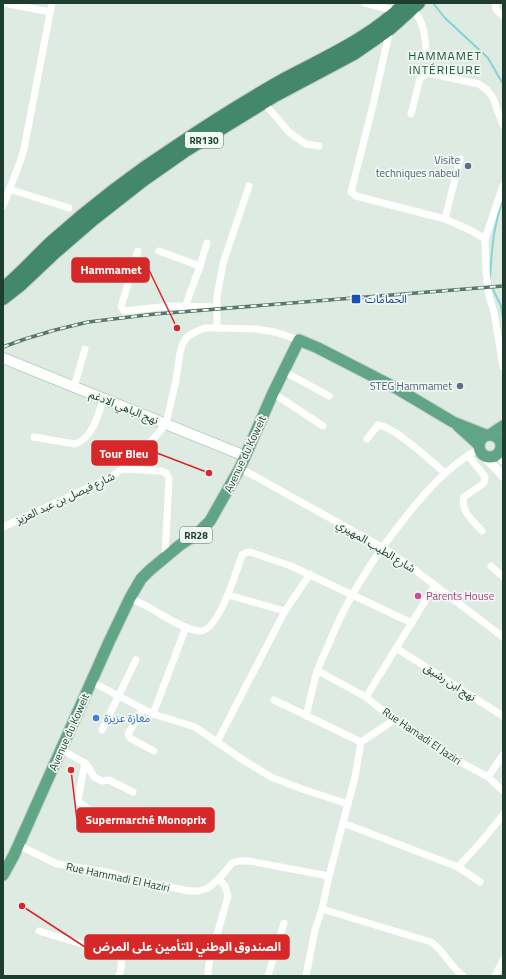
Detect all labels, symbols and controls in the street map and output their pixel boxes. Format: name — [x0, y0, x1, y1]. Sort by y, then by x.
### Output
district label: HAMMAMET INTÉRIEURE — [408, 46, 482, 79]
road number: RR130 — [185, 132, 223, 148]
place label: Visite techniques nabeul — [376, 152, 460, 181]
marker: Visite techniques nabeul — [463, 161, 473, 171]
callout: Hammamet — [72, 258, 149, 282]
text: Hammamet — [80, 260, 142, 279]
place label: الحمامات — [365, 291, 407, 307]
marker: الحمامات — [350, 293, 362, 305]
place label: STEG Hammamet — [370, 378, 452, 394]
marker: STEG Hammamet — [455, 381, 465, 391]
street label: نهج الباهي الادغم — [86, 386, 161, 430]
street label: Avenue du Koweit — [220, 413, 270, 495]
callout: Tour Bleu — [92, 441, 157, 465]
text: Tour Bleu — [100, 444, 148, 463]
street label: شارع فيصل بن عبد العزيز — [12, 468, 117, 528]
street label: شارع الطيب المهيري — [333, 516, 419, 578]
road number: RR28 — [180, 527, 212, 543]
place label: Parents House — [426, 588, 495, 604]
marker: Parents House — [413, 591, 423, 601]
street label: نهج ابن رشيق — [421, 659, 479, 705]
street label: Avenue du Koweit — [45, 691, 93, 773]
street label: Rue Hamadi El Jaziri — [379, 704, 465, 768]
place label: مغازة عزيزة — [104, 710, 151, 726]
marker: مغازة عزيزة — [91, 713, 101, 723]
callout: Supermarché Monoprix — [77, 808, 214, 832]
text: Supermarché Monoprix — [85, 810, 207, 829]
street label: Rue Hammadi El Haziri — [65, 858, 171, 896]
callout: الصندوق الوطني للتأمين على المرض — [85, 935, 289, 959]
text: الصندوق الوطني للتأمين على المرض — [93, 937, 281, 957]

